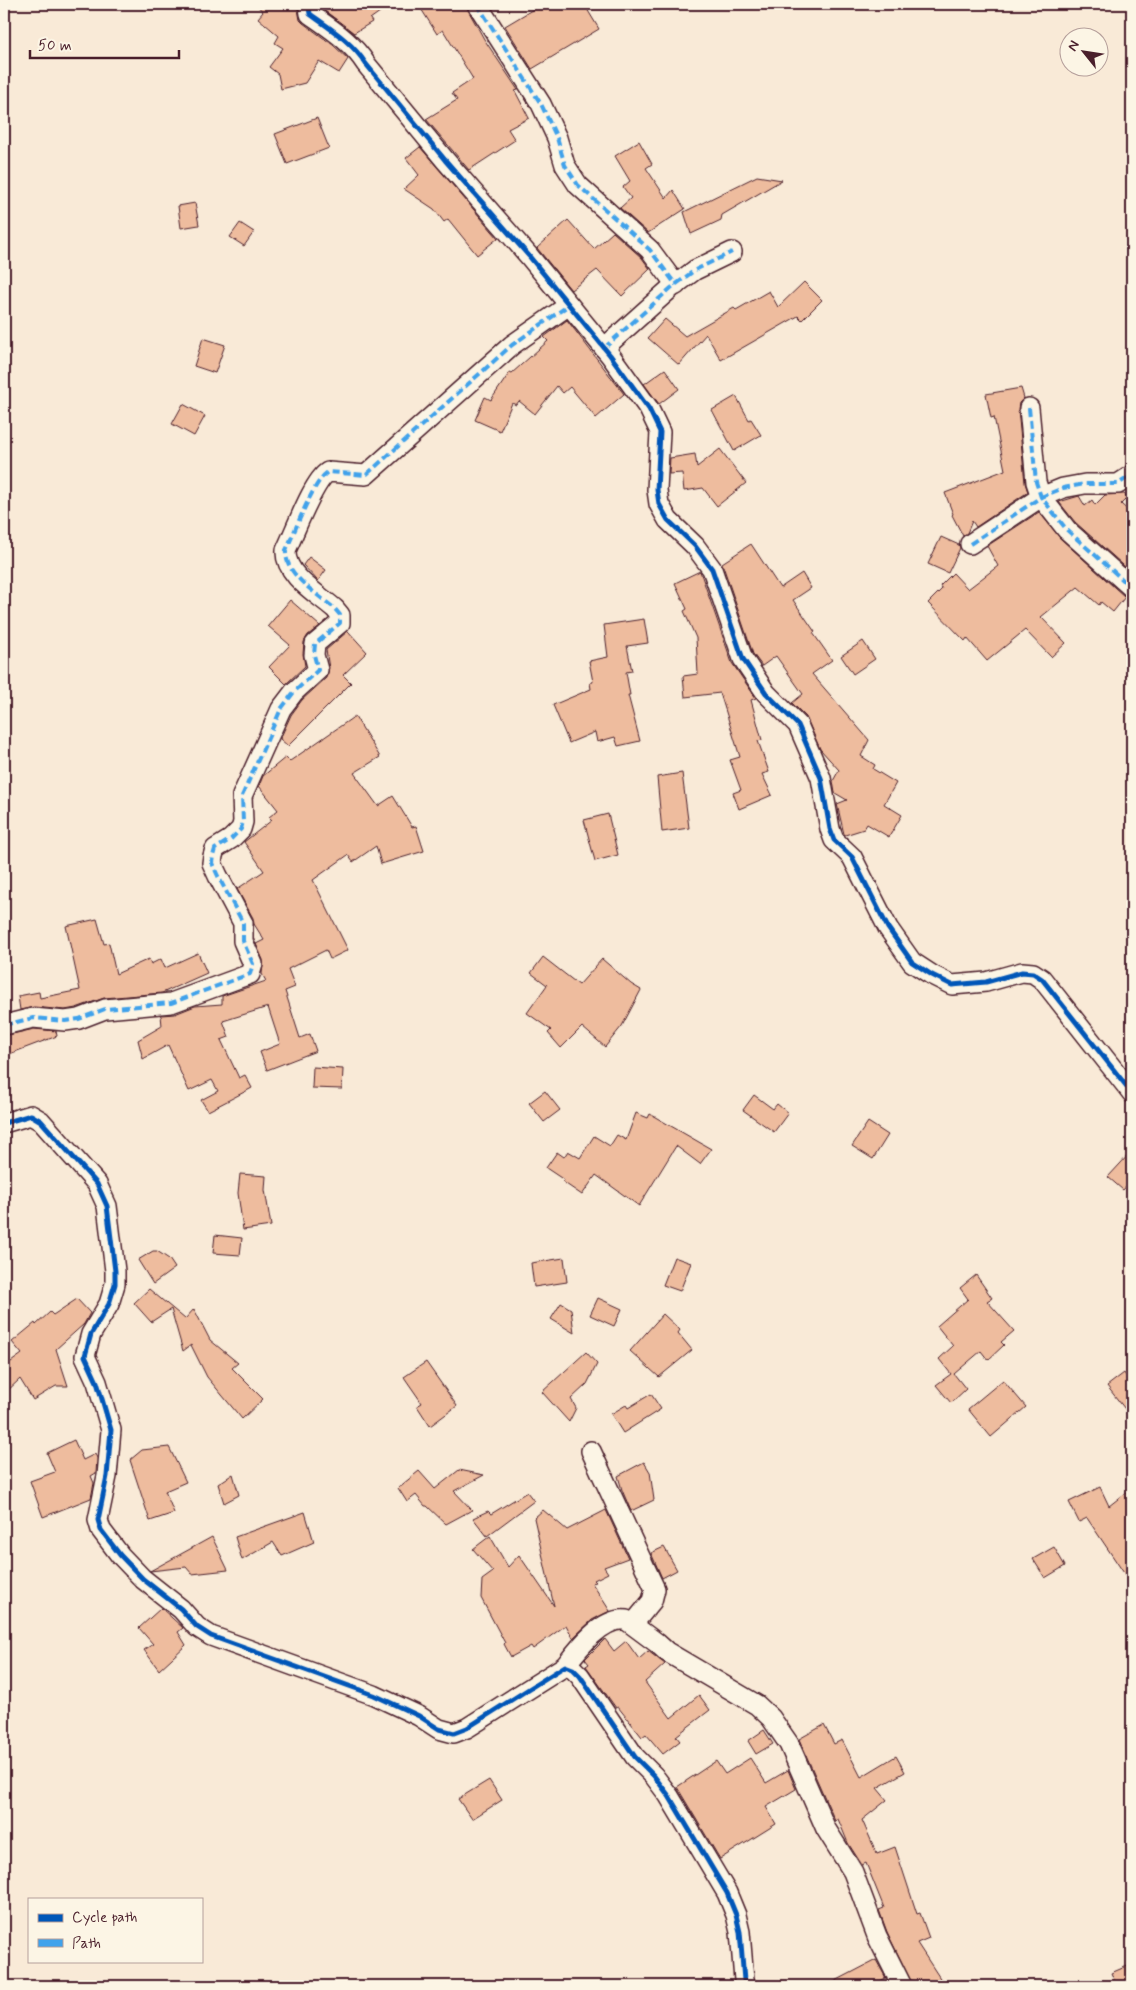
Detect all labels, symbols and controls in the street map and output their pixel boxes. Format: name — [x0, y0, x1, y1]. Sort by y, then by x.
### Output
scale bar — [30, 28, 179, 60]
north arrow — [1058, 28, 1108, 78]
text: 50 m — [38, 36, 72, 56]
text: N — [1063, 37, 1084, 55]
legend — [28, 1898, 202, 1962]
text: Cycle path — [72, 1908, 137, 1928]
text: Path — [72, 1934, 101, 1954]

